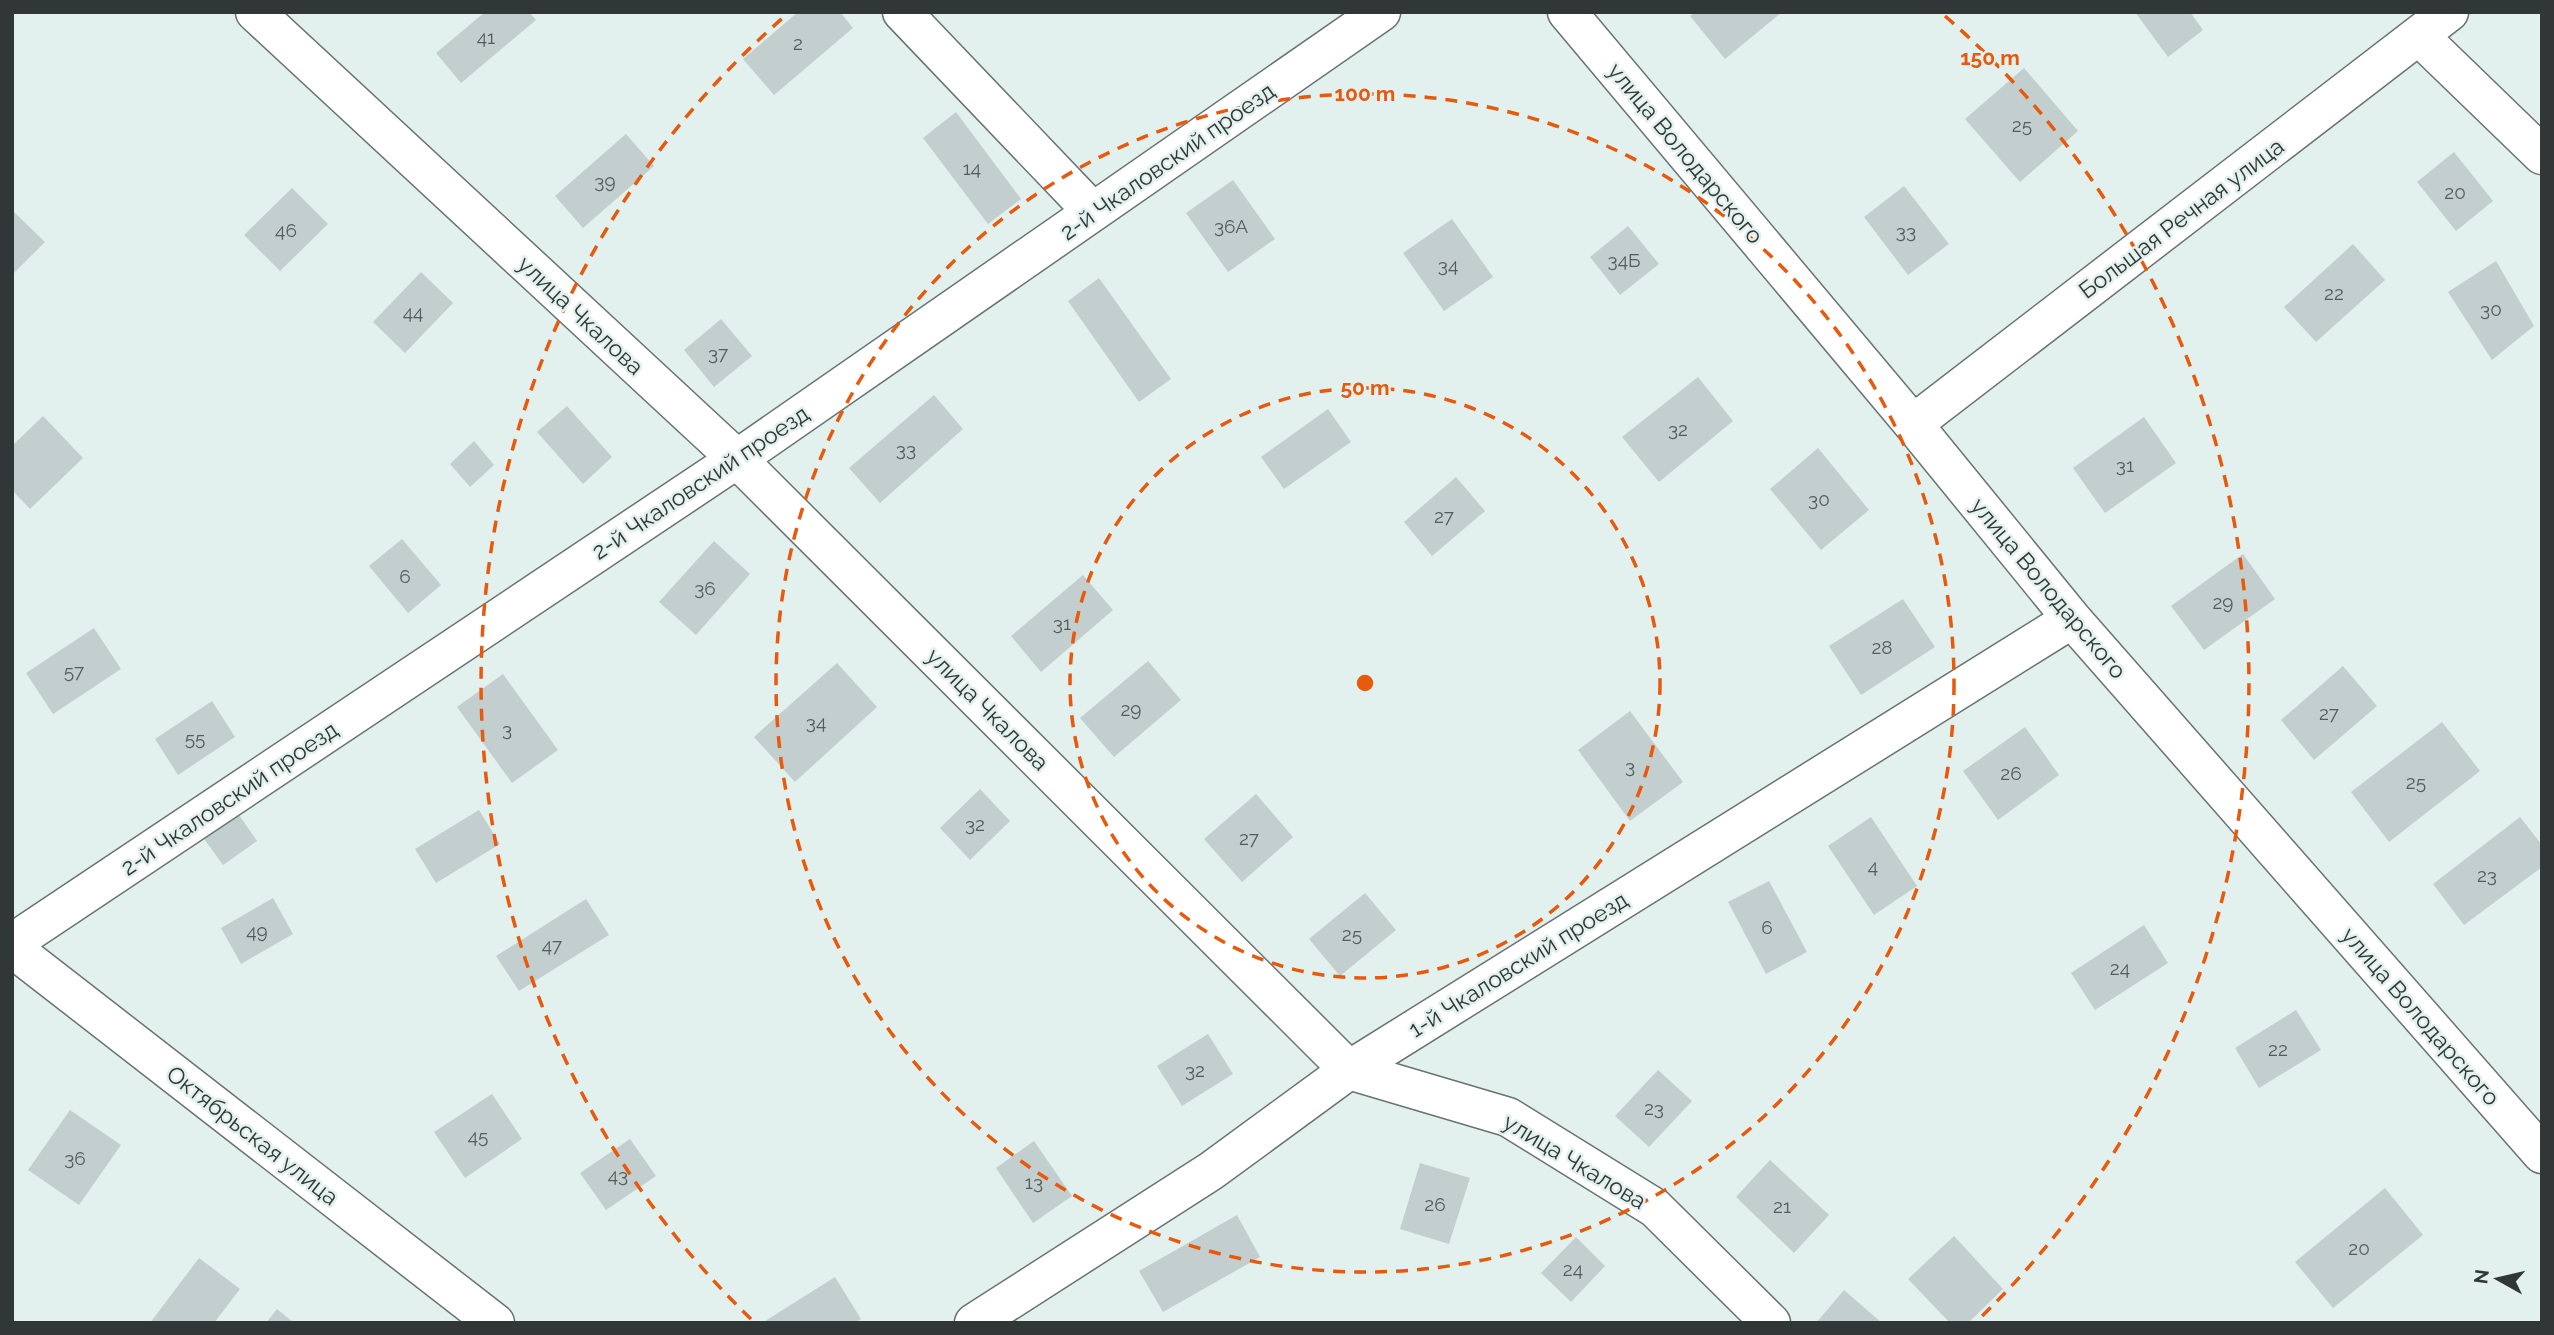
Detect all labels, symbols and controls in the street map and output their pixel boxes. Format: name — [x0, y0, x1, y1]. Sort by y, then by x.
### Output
house number: 41 — [477, 26, 495, 48]
house number: 2 — [793, 32, 803, 54]
text: 150 m — [1960, 45, 2020, 70]
street label: улица Володарского — [1603, 57, 1769, 249]
street label: 2-й Чкаловский проезд — [1055, 77, 1279, 245]
text: 100 m — [1335, 81, 1395, 106]
house number: 25 — [2012, 114, 2032, 136]
street label: Большая Речная улица — [2073, 132, 2289, 304]
house number: 14 — [963, 157, 981, 179]
house number: 39 — [594, 170, 616, 192]
house number: 20 — [2444, 181, 2466, 203]
house number: 36А — [1214, 215, 1248, 237]
house number: 46 — [275, 219, 297, 241]
house number: 33 — [1896, 220, 1916, 242]
house number: 34Б — [1608, 249, 1640, 271]
street label: улица Чкалова — [513, 250, 649, 380]
house number: 34 — [1438, 254, 1458, 276]
house number: 22 — [2324, 282, 2344, 304]
house number: 30 — [2480, 298, 2502, 320]
house number: 44 — [403, 301, 423, 323]
house number: 37 — [708, 342, 728, 364]
text: 50 m — [1340, 375, 1390, 400]
street label: 2-й Чкаловский проезд — [586, 399, 814, 565]
house number: 32 — [1668, 418, 1688, 440]
house number: 33 — [896, 438, 916, 460]
house number: 31 — [2116, 454, 2134, 476]
house number: 30 — [1808, 488, 1830, 510]
street label: улица Володарского — [1966, 492, 2132, 684]
house number: 27 — [1434, 505, 1454, 527]
house number: 6 — [399, 565, 411, 587]
house number: 36 — [694, 577, 716, 599]
house number: 29 — [2212, 591, 2234, 613]
house number: 31 — [1053, 612, 1071, 634]
house number: 28 — [1871, 636, 1893, 658]
street label: улица Чкалова — [921, 642, 1055, 776]
house number: 57 — [64, 660, 84, 682]
centre of rings — [1353, 671, 1377, 695]
house number: 29 — [1120, 698, 1142, 720]
house number: 27 — [2319, 702, 2339, 724]
house number: 34 — [806, 711, 826, 733]
street label: 2-й Чкаловский проезд — [115, 715, 343, 881]
house number: 3 — [502, 718, 512, 740]
house number: 55 — [185, 727, 205, 749]
house number: 3 — [1625, 755, 1635, 777]
house number: 26 — [2000, 762, 2022, 784]
house number: 25 — [2406, 771, 2426, 793]
house number: 32 — [965, 813, 985, 835]
house number: 27 — [1239, 827, 1259, 849]
house number: 4 — [1868, 855, 1878, 877]
house number: 23 — [2477, 864, 2497, 886]
street label: 1-й Чкаловский проезд — [1403, 885, 1633, 1043]
house number: 6 — [1761, 916, 1773, 938]
house number: 49 — [246, 920, 268, 942]
street label: улица Володарского — [2336, 921, 2506, 1111]
house number: 25 — [1342, 923, 1362, 945]
house number: 47 — [542, 934, 562, 956]
house number: 24 — [2110, 957, 2130, 979]
house number: 22 — [2268, 1038, 2288, 1060]
house number: 32 — [1185, 1059, 1205, 1081]
street label: Октябрьская улица — [162, 1060, 344, 1210]
house number: 23 — [1644, 1097, 1664, 1119]
street label: улица Чкалова — [1499, 1108, 1651, 1214]
house number: 45 — [468, 1125, 488, 1147]
house number: 36 — [64, 1147, 86, 1169]
house number: 43 — [608, 1164, 628, 1186]
house number: 13 — [1025, 1171, 1043, 1193]
house number: 26 — [1424, 1193, 1446, 1215]
house number: 21 — [1773, 1195, 1791, 1217]
house number: 20 — [2348, 1237, 2370, 1259]
north arrow — [2463, 1244, 2533, 1314]
house number: 24 — [1563, 1258, 1583, 1280]
text: N — [2469, 1268, 2493, 1285]

